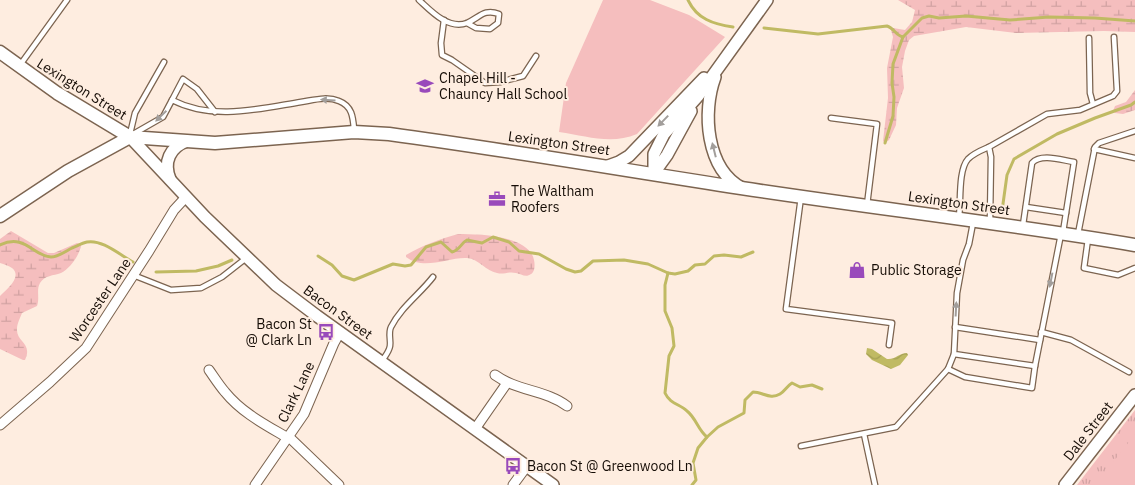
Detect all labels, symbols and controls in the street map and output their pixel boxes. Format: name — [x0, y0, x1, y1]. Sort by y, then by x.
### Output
street label: Lexington Street — [34, 54, 130, 124]
place label: Chapel Hill - Chauncy Hall School — [439, 69, 567, 103]
school or university icon: Chapel Hill - Chauncy Hall School — [415, 76, 435, 96]
one-way arrow — [320, 95, 336, 103]
one-way arrow — [155, 110, 167, 122]
one-way arrow — [657, 115, 669, 127]
street label: Lexington Street — [507, 127, 611, 159]
one-way arrow — [710, 143, 718, 158]
place label: The Waltham Roofers — [511, 182, 594, 216]
street label: Lexington Street — [907, 187, 1011, 219]
office icon: The Waltham Roofers — [487, 189, 507, 209]
street label: Worcester Lane — [65, 254, 135, 346]
shop icon: Public Storage — [847, 260, 867, 280]
place label: Public Storage — [871, 261, 962, 279]
one-way arrow — [1047, 273, 1055, 289]
street label: Bacon Street — [300, 281, 376, 343]
one-way arrow — [953, 300, 961, 316]
place label: Bacon St @ Clark Ln — [245, 315, 312, 349]
bus stop icon: Bacon St @ Clark Ln — [316, 322, 336, 342]
street label: Clark Lane — [273, 358, 319, 426]
street label: Dale Street — [1059, 398, 1117, 464]
bus stop icon: Bacon St @ Greenwood Ln — [503, 456, 523, 476]
place label: Bacon St @ Greenwood Ln — [527, 457, 693, 475]

